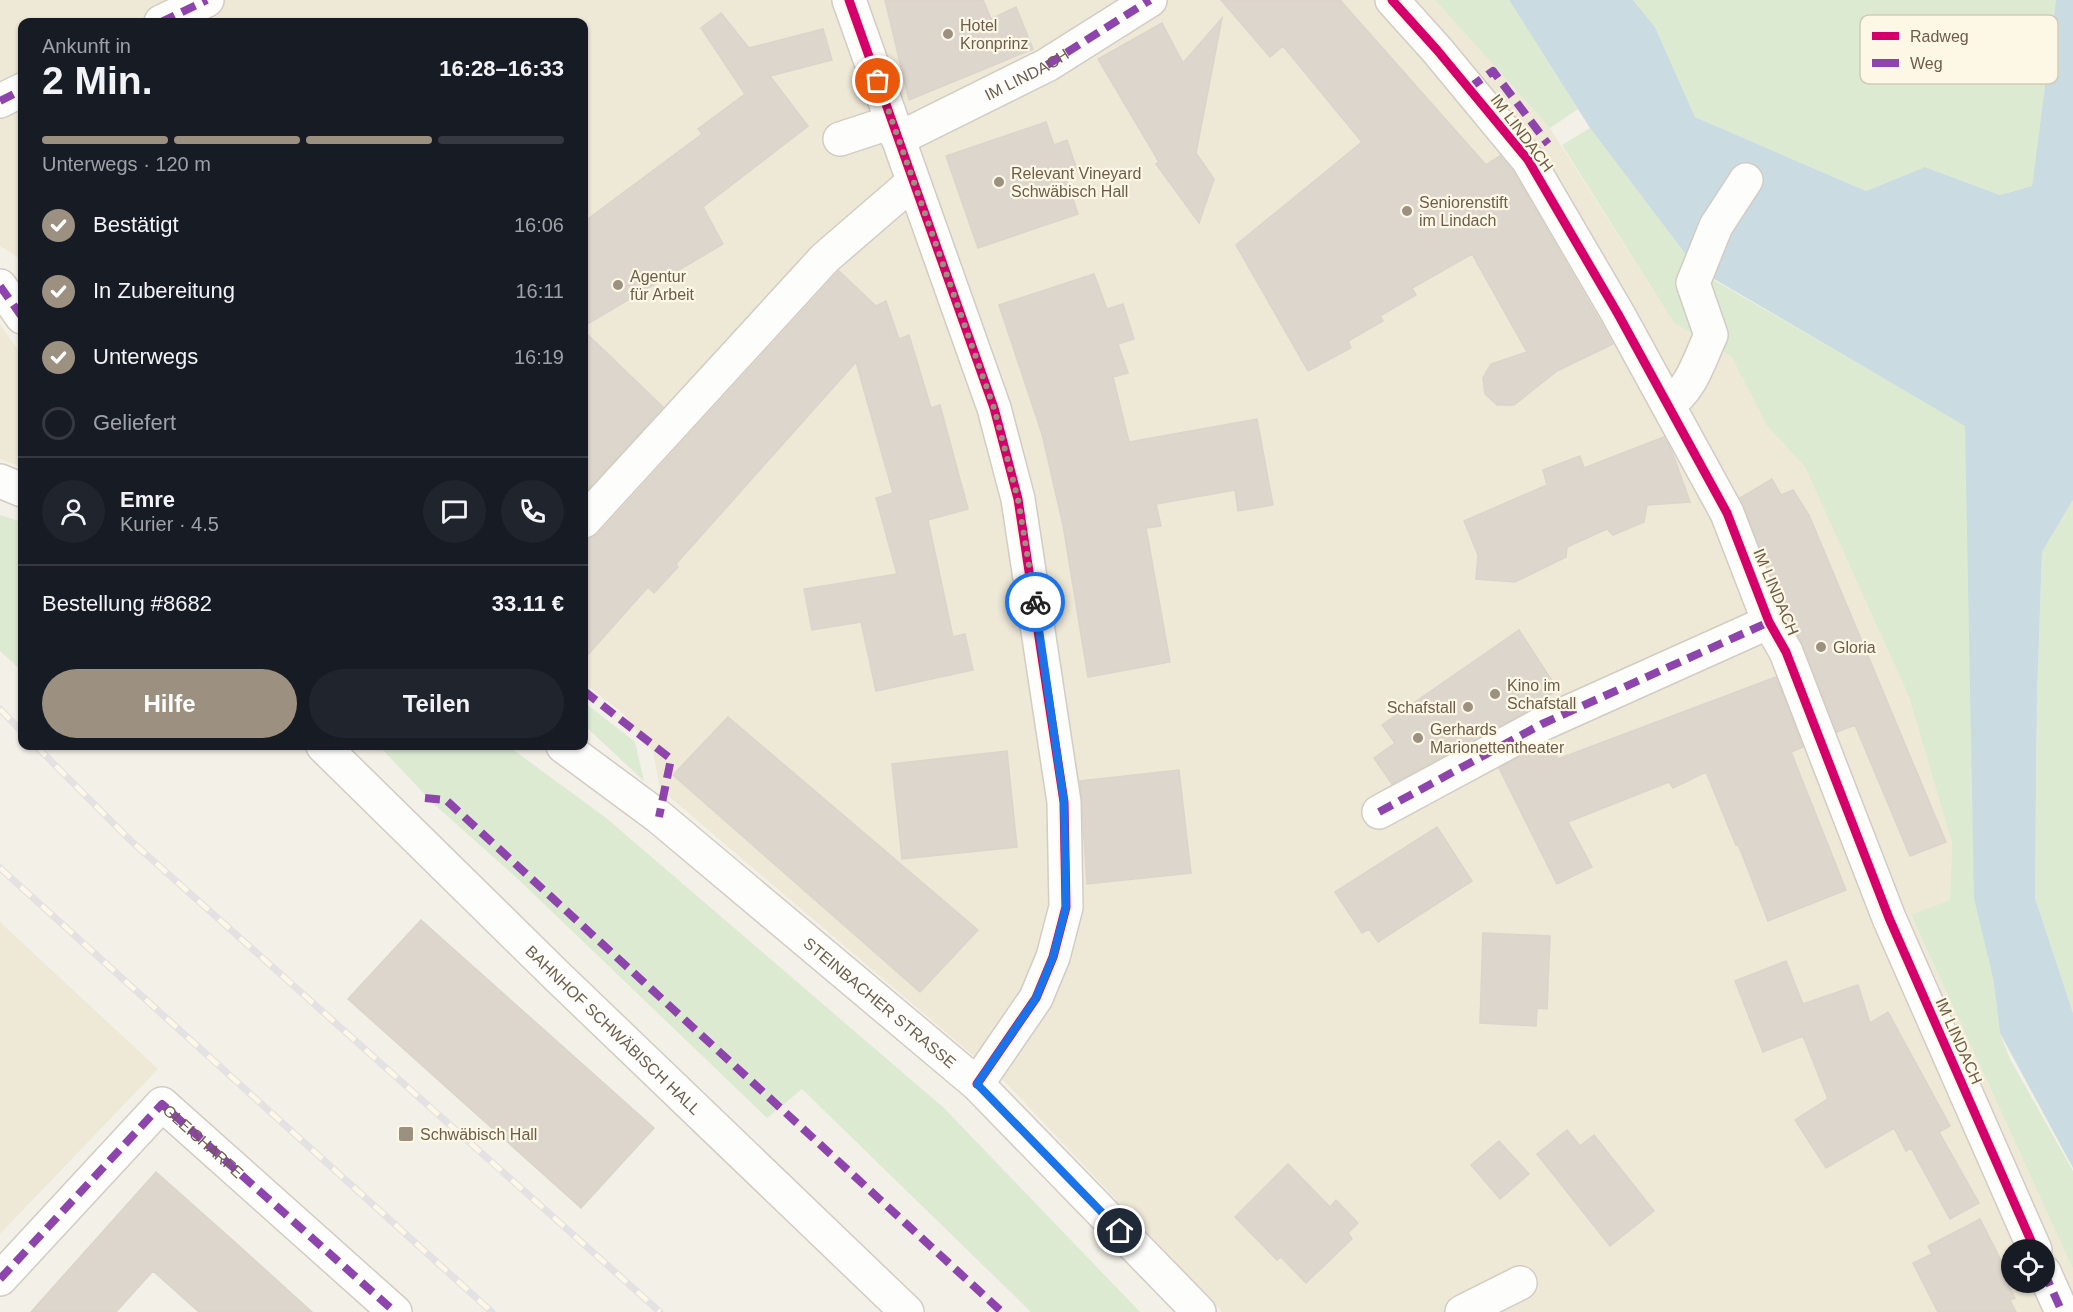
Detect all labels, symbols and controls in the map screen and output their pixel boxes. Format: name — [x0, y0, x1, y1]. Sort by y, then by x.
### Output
legend — [1860, 15, 2058, 84]
place label: Hotel Kronprinz — [960, 17, 1028, 52]
marker: Hotel Kronprinz — [941, 27, 955, 41]
text: Radweg — [1910, 28, 1969, 45]
text: Ankunft in — [42, 35, 131, 57]
street label: IM LINDACH — [982, 45, 1072, 103]
pin — [852, 55, 903, 106]
text: Weg — [1910, 55, 1943, 72]
text: 16:28–16:33 — [439, 56, 564, 81]
text: 2 Min. — [42, 59, 153, 102]
icon: bag — [861, 64, 894, 97]
street label: IM LINDACH — [1487, 91, 1557, 175]
text: Unterwegs · 120 m — [42, 153, 211, 175]
place label: Relevant Vineyard Schwäbisch Hall — [1011, 165, 1141, 200]
marker: Relevant Vineyard Schwäbisch Hall — [992, 175, 1006, 189]
place label: Seniorenstift im Lindach — [1419, 194, 1508, 229]
marker: Seniorenstift im Lindach — [1400, 204, 1414, 218]
icon: check — [42, 209, 75, 242]
text: Bestätigt — [93, 212, 179, 237]
text: 16:06 — [514, 214, 564, 236]
place label: Agentur für Arbeit — [630, 268, 695, 303]
icon: check — [42, 275, 75, 308]
text: In Zubereitung — [93, 278, 235, 303]
marker: Agentur für Arbeit — [611, 278, 625, 292]
text: 16:11 — [515, 280, 564, 302]
icon: check — [42, 341, 75, 374]
text: Unterwegs — [93, 344, 198, 369]
text: 16:19 — [514, 346, 564, 368]
text: Geliefert — [93, 410, 176, 435]
button: person — [42, 480, 105, 543]
button: chat — [423, 480, 486, 543]
button: phone — [501, 480, 564, 543]
text: Emre — [120, 487, 175, 512]
text: Kurier · 4.5 — [120, 513, 219, 535]
street label: IM LINDACH — [1750, 546, 1802, 638]
courier — [1005, 572, 1065, 632]
icon: bike — [1019, 586, 1052, 619]
text: Bestellung #8682 — [42, 591, 212, 616]
text: 33.11 € — [492, 591, 564, 616]
place label: Gloria — [1833, 639, 1876, 656]
marker: Gloria — [1814, 640, 1828, 654]
button: Hilfe — [42, 669, 297, 738]
button: Teilen — [309, 669, 564, 738]
place label: Kino im Schafstall — [1507, 677, 1576, 712]
marker: Kino im Schafstall — [1488, 687, 1502, 701]
place label: Schafstall — [1387, 699, 1456, 716]
marker: Schafstall — [1461, 700, 1475, 714]
place label: Gerhards Marionettentheater — [1430, 721, 1565, 756]
marker: Gerhards Marionettentheater — [1411, 731, 1425, 745]
street label: STEINBACHER STRASSE — [801, 934, 959, 1071]
street label: BAHNHOF SCHWÄBISCH HALL — [523, 942, 704, 1118]
street label: IM LINDACH — [1932, 995, 1986, 1087]
street label: GLEISHARFE — [160, 1101, 247, 1181]
marker: Schwäbisch Hall — [397, 1125, 415, 1143]
place label: Schwäbisch Hall — [420, 1126, 537, 1143]
pin — [1094, 1205, 1145, 1256]
icon: home — [1103, 1214, 1136, 1247]
map controls — [2001, 1239, 2055, 1293]
button: locate — [2001, 1239, 2055, 1293]

